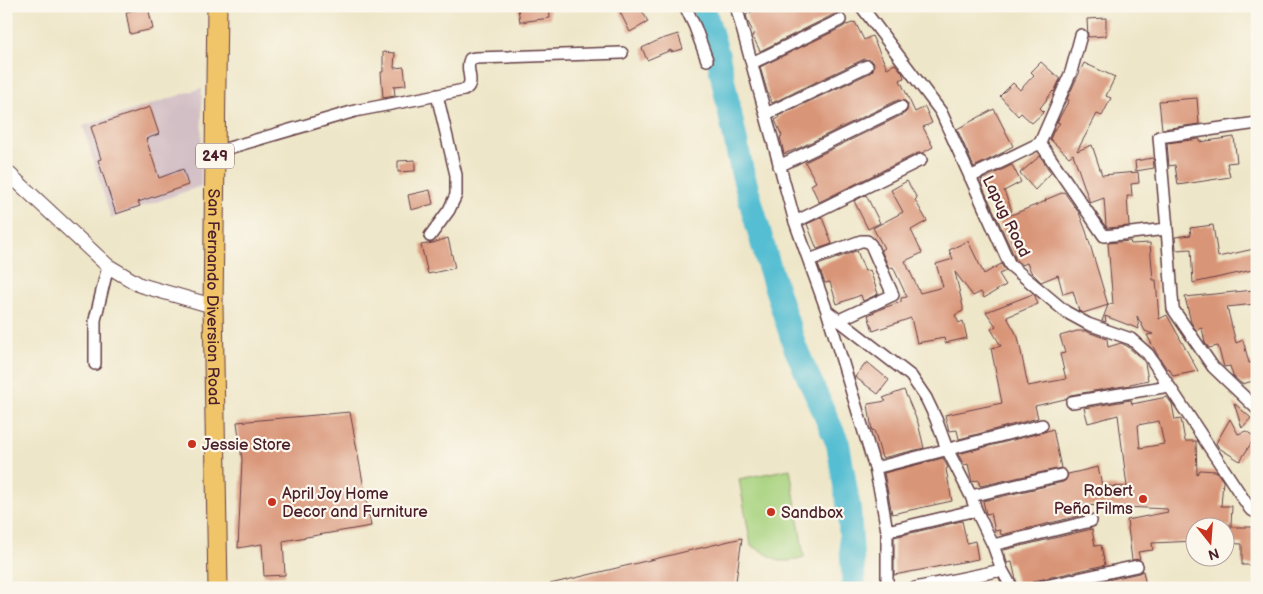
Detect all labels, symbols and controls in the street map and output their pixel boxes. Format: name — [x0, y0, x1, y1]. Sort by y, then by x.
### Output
road number: 249 — [196, 144, 234, 168]
street label: Lapug Road — [978, 173, 1033, 260]
street label: San Fernando Diversion Road — [202, 189, 223, 405]
place label: Jessie Store — [202, 436, 291, 455]
marker: Jessie Store — [186, 438, 198, 450]
place label: Robert Peña Films — [1054, 482, 1133, 519]
place label: April Joy Home Decor and Furniture — [282, 485, 428, 522]
marker: Robert Peña Films — [1137, 493, 1149, 505]
marker: April Joy Home Decor and Furniture — [266, 496, 278, 508]
place label: Sandbox — [781, 504, 844, 523]
marker: Sandbox — [765, 506, 777, 518]
north arrow — [1186, 516, 1236, 566]
text: N — [1206, 544, 1221, 564]

